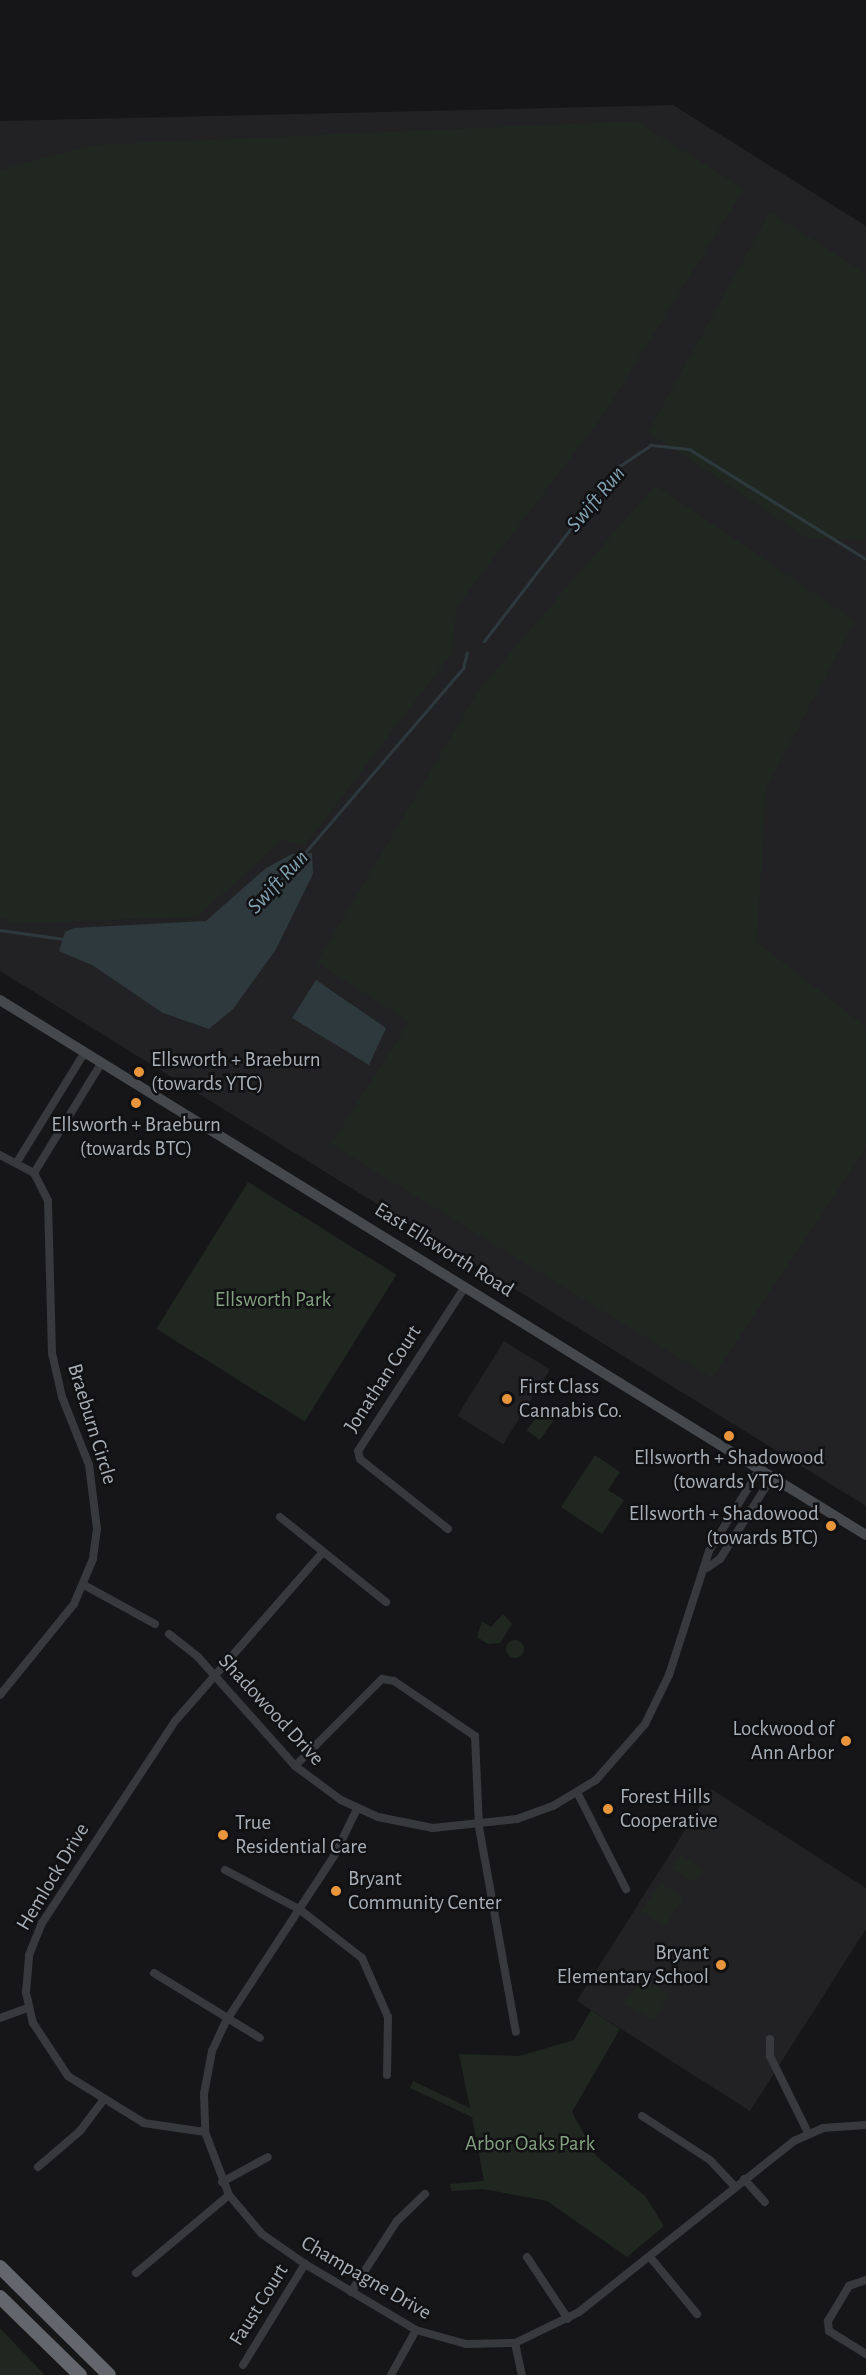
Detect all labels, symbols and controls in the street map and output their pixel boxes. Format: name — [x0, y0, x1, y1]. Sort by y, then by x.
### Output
water label: Swift Run — [561, 461, 631, 537]
water label: Swift Run — [242, 845, 314, 919]
place label: Ellsworth + Braeburn (towards YTC) — [151, 1047, 321, 1097]
marker: Ellsworth + Braeburn (towards YTC) — [132, 1065, 146, 1079]
marker: Ellsworth + Braeburn (towards BTC) — [129, 1096, 143, 1110]
place label: Ellsworth + Braeburn (towards BTC) — [51, 1112, 221, 1162]
street label: East Ellsworth Road — [370, 1197, 518, 1303]
park label: Ellsworth Park — [215, 1287, 331, 1313]
street label: Jonathan Court — [339, 1321, 427, 1437]
street label: Braeburn Circle — [62, 1361, 122, 1487]
place label: First Class Cannabis Co. — [519, 1374, 622, 1424]
marker: First Class Cannabis Co. — [500, 1392, 514, 1406]
marker: Ellsworth + Shadowood (towards YTC) — [722, 1429, 736, 1443]
place label: Ellsworth + Shadowood (towards YTC) — [634, 1445, 824, 1495]
place label: Ellsworth + Shadowood (towards BTC) — [629, 1501, 819, 1551]
marker: Ellsworth + Shadowood (towards BTC) — [824, 1519, 838, 1533]
street label: Shadowood Drive — [213, 1649, 329, 1771]
place label: Lockwood of Ann Arbor — [733, 1716, 834, 1766]
marker: Lockwood of Ann Arbor — [839, 1734, 853, 1748]
place label: Forest Hills Cooperative — [620, 1784, 718, 1834]
marker: Forest Hills Cooperative — [601, 1802, 615, 1816]
place label: True Residential Care — [235, 1810, 367, 1860]
street label: Hemlock Drive — [11, 1819, 95, 1935]
marker: True Residential Care — [216, 1828, 230, 1842]
place label: Bryant Community Center — [348, 1866, 501, 1916]
marker: Bryant Community Center — [329, 1884, 343, 1898]
place label: Bryant Elementary School — [557, 1940, 709, 1990]
marker: Bryant Elementary School — [714, 1958, 728, 1972]
park label: Arbor Oaks Park — [465, 2131, 595, 2157]
street label: Champagne Drive — [296, 2230, 436, 2326]
street label: Faust Court — [224, 2259, 294, 2351]

